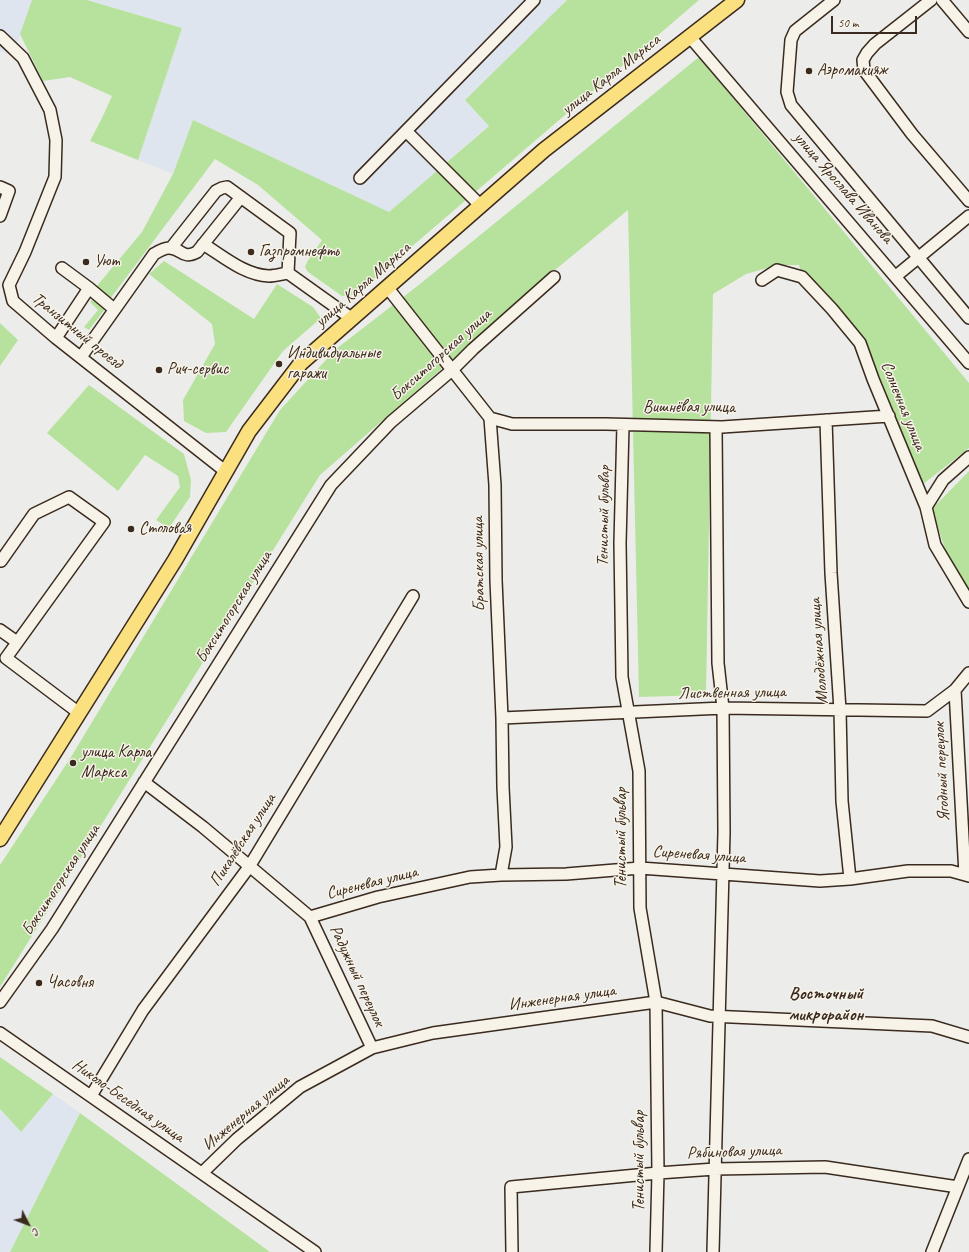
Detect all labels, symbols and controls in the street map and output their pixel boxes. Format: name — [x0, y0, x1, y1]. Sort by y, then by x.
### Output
scale bar — [833, 8, 919, 34]
text: 50 m — [838, 15, 858, 31]
street label: улица Карла Маркса — [558, 30, 664, 120]
place label: Аэромакияж — [817, 61, 887, 81]
marker: Аэромакияж — [804, 66, 814, 76]
street label: улица Ярослава Иванова — [789, 128, 897, 248]
street label: улица Карла Маркса — [311, 238, 415, 332]
place label: Газпромнефть — [259, 242, 339, 262]
marker: Газпромнефть — [246, 247, 256, 257]
place label: Уют — [94, 252, 119, 272]
marker: Уют — [81, 257, 91, 267]
street label: Транзитный проезд — [28, 288, 126, 374]
street label: Бокситогорская улица — [386, 304, 496, 406]
place label: Индивидуальные гаражи — [287, 344, 381, 384]
street label: Солнечная улица — [876, 358, 930, 454]
marker: Индивидуальные гаражи — [274, 359, 284, 369]
place label: Рич-сервис — [167, 360, 228, 380]
marker: Рич-сервис — [154, 365, 164, 375]
street label: Вишнёвая улица — [643, 398, 735, 418]
street label: Тенистый бульвар — [593, 465, 615, 567]
street label: Братская улица — [468, 516, 490, 612]
place label: Столовая — [139, 519, 191, 539]
marker: Столовая — [126, 524, 136, 534]
street label: Бокситогорская улица — [191, 547, 277, 667]
street label: Молодёжная улица — [805, 597, 833, 705]
street label: Лиственная улица — [678, 682, 786, 704]
street label: Ягодный переулок — [929, 722, 955, 822]
place label: улица Карла Маркса — [81, 743, 151, 783]
marker: улица Карла Маркса — [68, 758, 78, 768]
street label: Тенистый бульвар — [612, 788, 632, 888]
street label: Пикалёвская улица — [205, 790, 281, 890]
street label: Бокситогорская улица — [17, 821, 105, 939]
street label: Сиреневая улица — [652, 842, 746, 868]
street label: Сиреневая улица — [324, 862, 420, 904]
street label: Радужный переулок — [325, 922, 389, 1030]
place label: Часовня — [47, 973, 93, 993]
marker: Часовня — [34, 978, 44, 988]
street label: Инженерная улица — [507, 980, 617, 1016]
district label: Восточный микрорайон — [788, 983, 864, 1026]
street label: Николо-Беседная улица — [68, 1055, 188, 1147]
street label: Инженерная улица — [198, 1071, 294, 1155]
street label: Тенистый бульвар — [630, 1111, 650, 1211]
street label: Рябиновая улица — [686, 1140, 782, 1164]
north arrow — [8, 1204, 48, 1244]
text: С — [30, 1225, 44, 1239]

